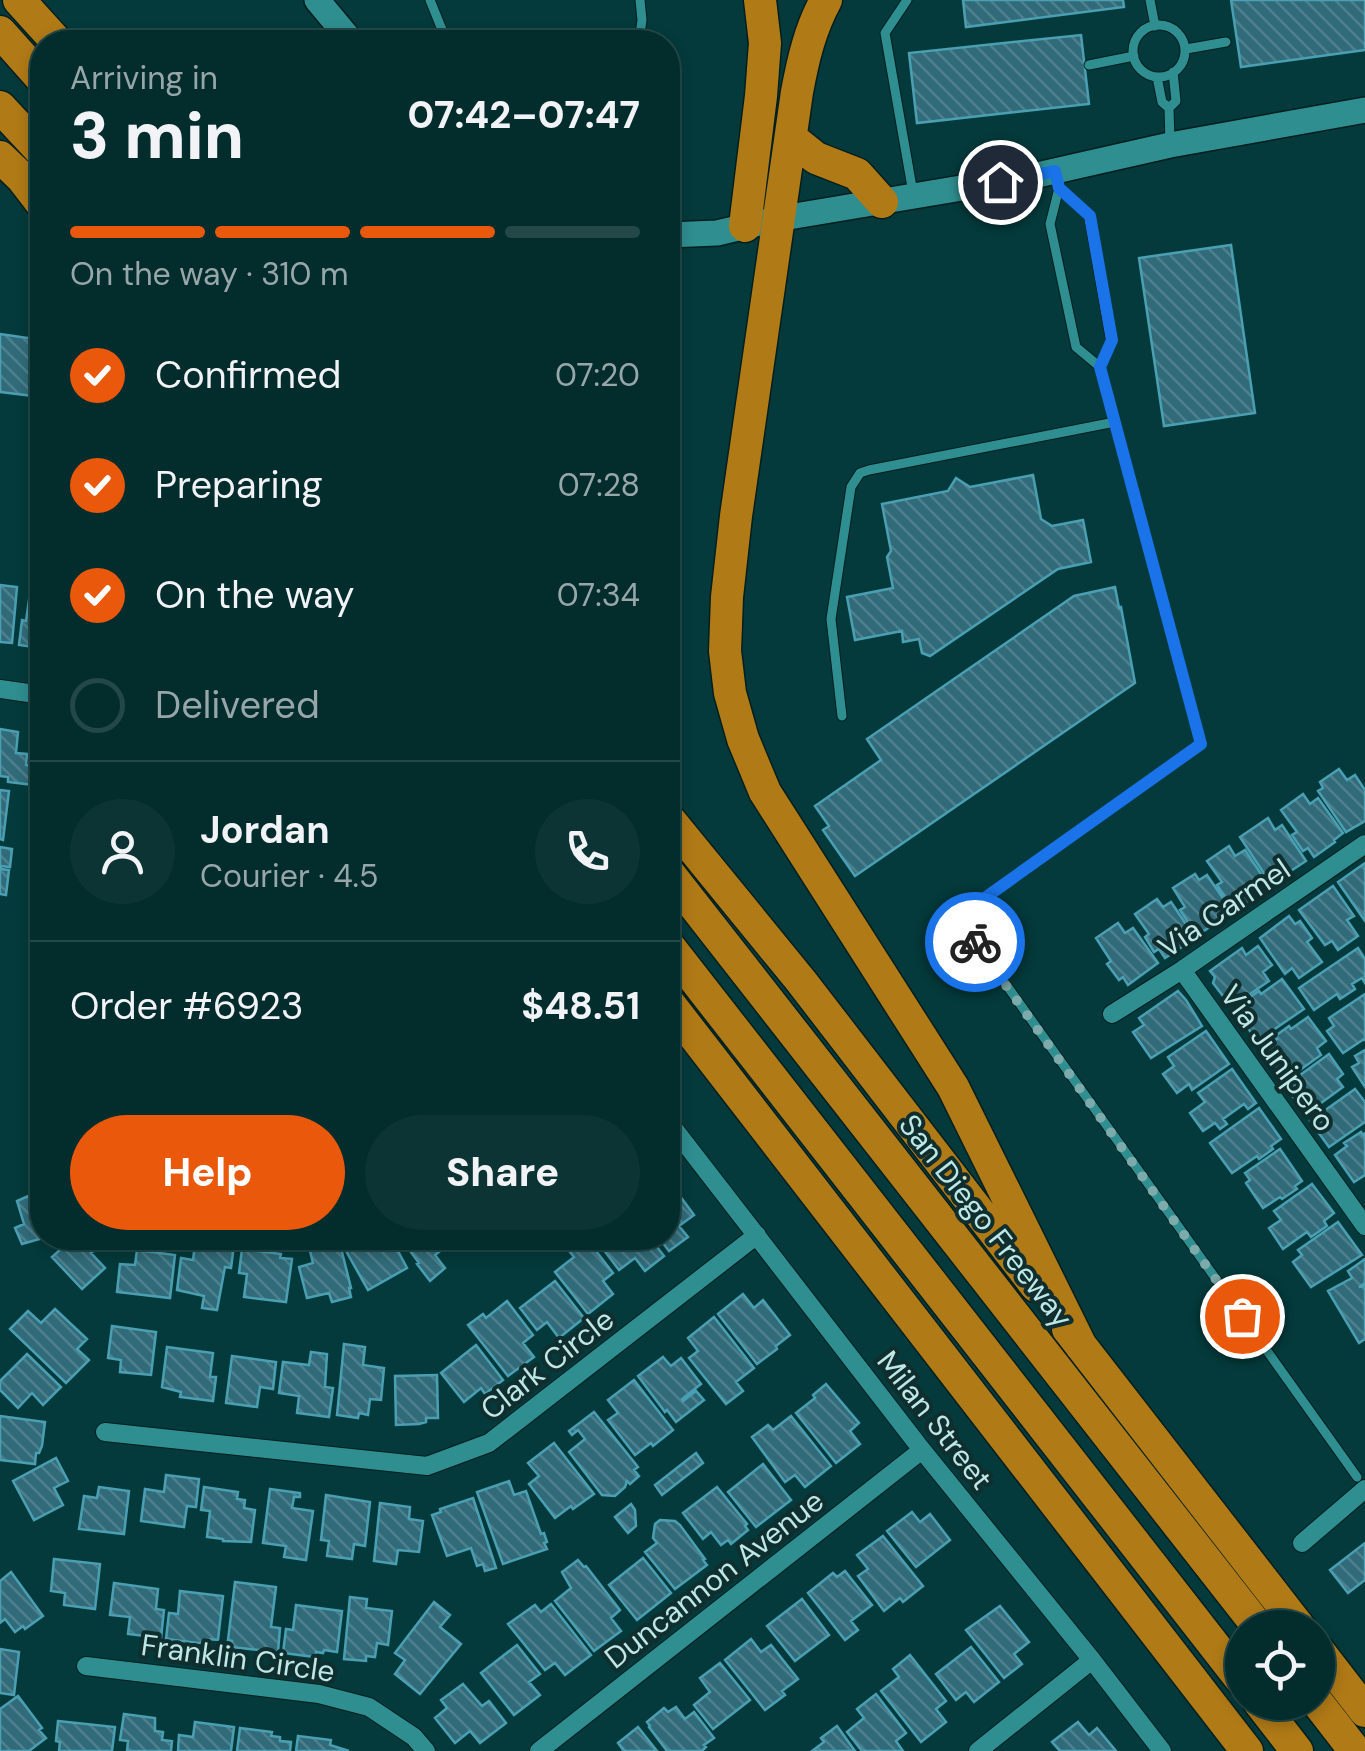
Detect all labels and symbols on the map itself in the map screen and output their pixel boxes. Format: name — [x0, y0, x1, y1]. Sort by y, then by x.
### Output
pin — [958, 140, 1043, 225]
street label: Via Carmel — [1151, 850, 1297, 966]
courier — [925, 892, 1025, 992]
street label: Via Junipero — [1212, 977, 1344, 1139]
street label: San Diego Freeway — [890, 1106, 1082, 1336]
pin — [1200, 1274, 1285, 1359]
street label: Clark Circle — [472, 1300, 622, 1428]
street label: Milan Street — [869, 1343, 1001, 1497]
street label: Duncannon Avenue — [596, 1481, 832, 1677]
street label: Franklin Circle — [139, 1625, 337, 1691]

